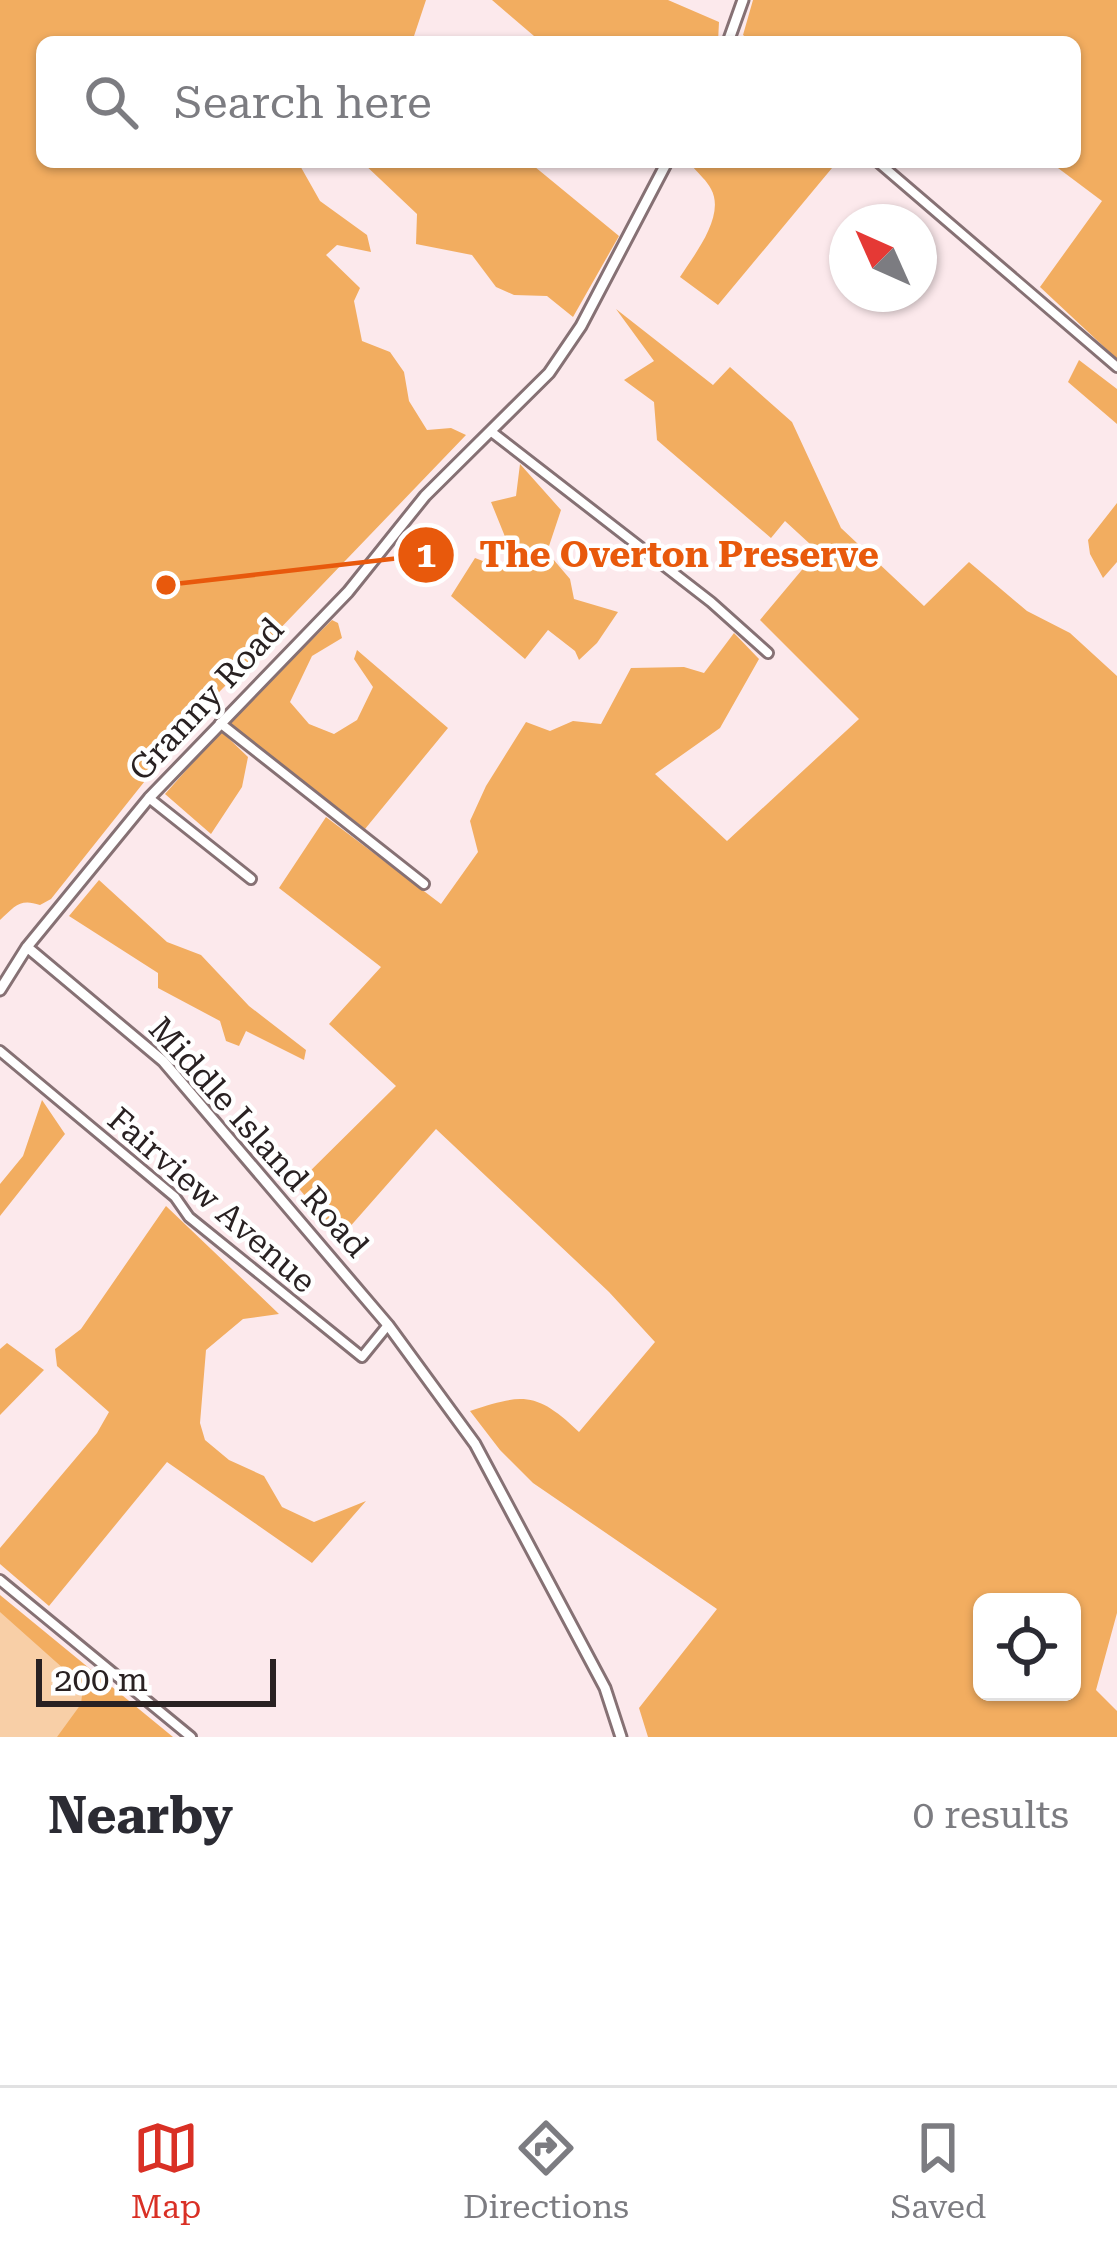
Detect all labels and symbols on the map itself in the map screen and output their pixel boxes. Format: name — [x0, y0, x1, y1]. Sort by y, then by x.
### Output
north arrow — [829, 204, 937, 312]
callout: The Overton Preserve — [396, 519, 903, 591]
text: 1 — [416, 534, 436, 576]
text: The Overton Preserve — [479, 534, 879, 576]
street label: Granny Road — [121, 610, 291, 788]
street label: Middle Island Road — [141, 1009, 377, 1265]
street label: Fairview Avenue — [100, 1099, 324, 1301]
scale bar — [36, 1653, 276, 1706]

